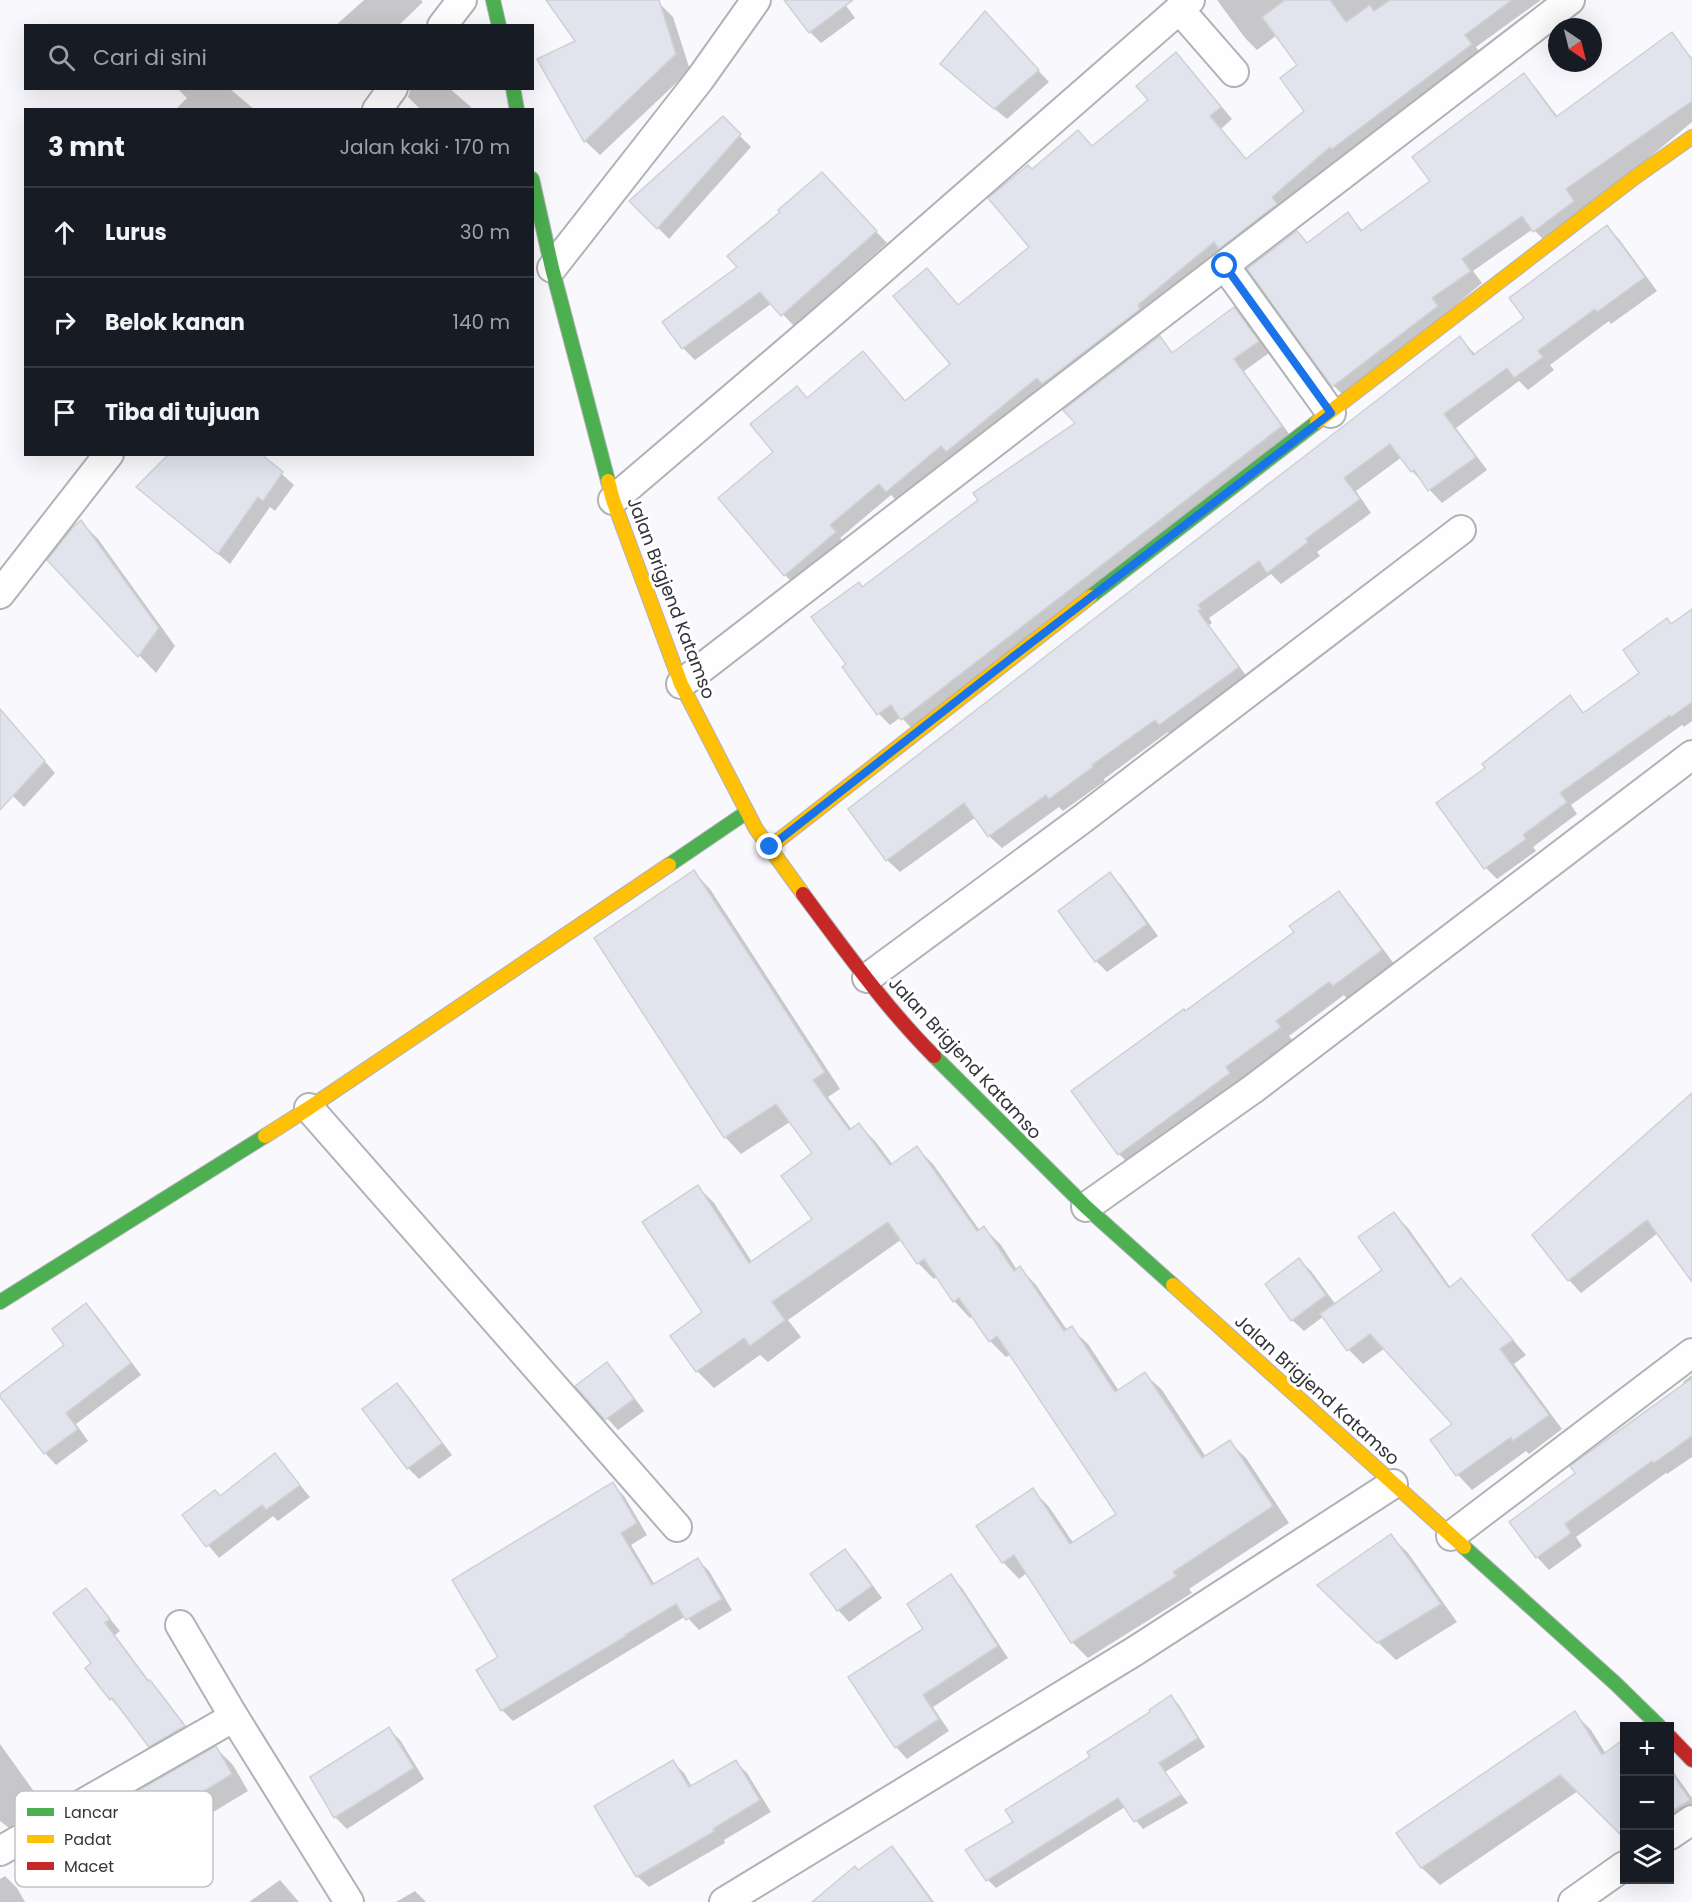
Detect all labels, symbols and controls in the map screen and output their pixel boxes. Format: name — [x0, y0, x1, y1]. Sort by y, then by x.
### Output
north arrow — [1548, 18, 1602, 72]
search box — [24, 24, 534, 90]
icon: search — [45, 41, 78, 74]
text: Cari di sini — [93, 42, 207, 73]
text: 3 mnt — [48, 129, 125, 165]
text: Jalan kaki · 170 m — [340, 133, 510, 161]
icon: ahead — [48, 216, 81, 249]
text: Lurus — [105, 217, 167, 248]
text: 30 m — [460, 218, 510, 246]
route start — [1211, 252, 1237, 278]
icon: right — [48, 306, 81, 339]
text: Belok kanan — [105, 307, 245, 338]
text: 140 m — [453, 308, 510, 336]
icon: arrive — [48, 396, 81, 429]
text: Tiba di tujuan — [105, 397, 260, 428]
street label: Jalan Brigjend Katamso — [621, 493, 722, 702]
route end — [756, 833, 782, 859]
street label: Jalan Brigjend Katamso — [883, 971, 1048, 1145]
street label: Jalan Brigjend Katamso — [1229, 1309, 1405, 1471]
map controls — [1620, 1722, 1674, 1884]
button: + — [1620, 1722, 1674, 1776]
button: − — [1620, 1776, 1674, 1830]
legend — [15, 1791, 213, 1887]
text: Lancar — [64, 1801, 118, 1824]
text: Padat — [64, 1828, 112, 1851]
button: layers — [1620, 1830, 1674, 1884]
text: Macet — [64, 1855, 114, 1878]

